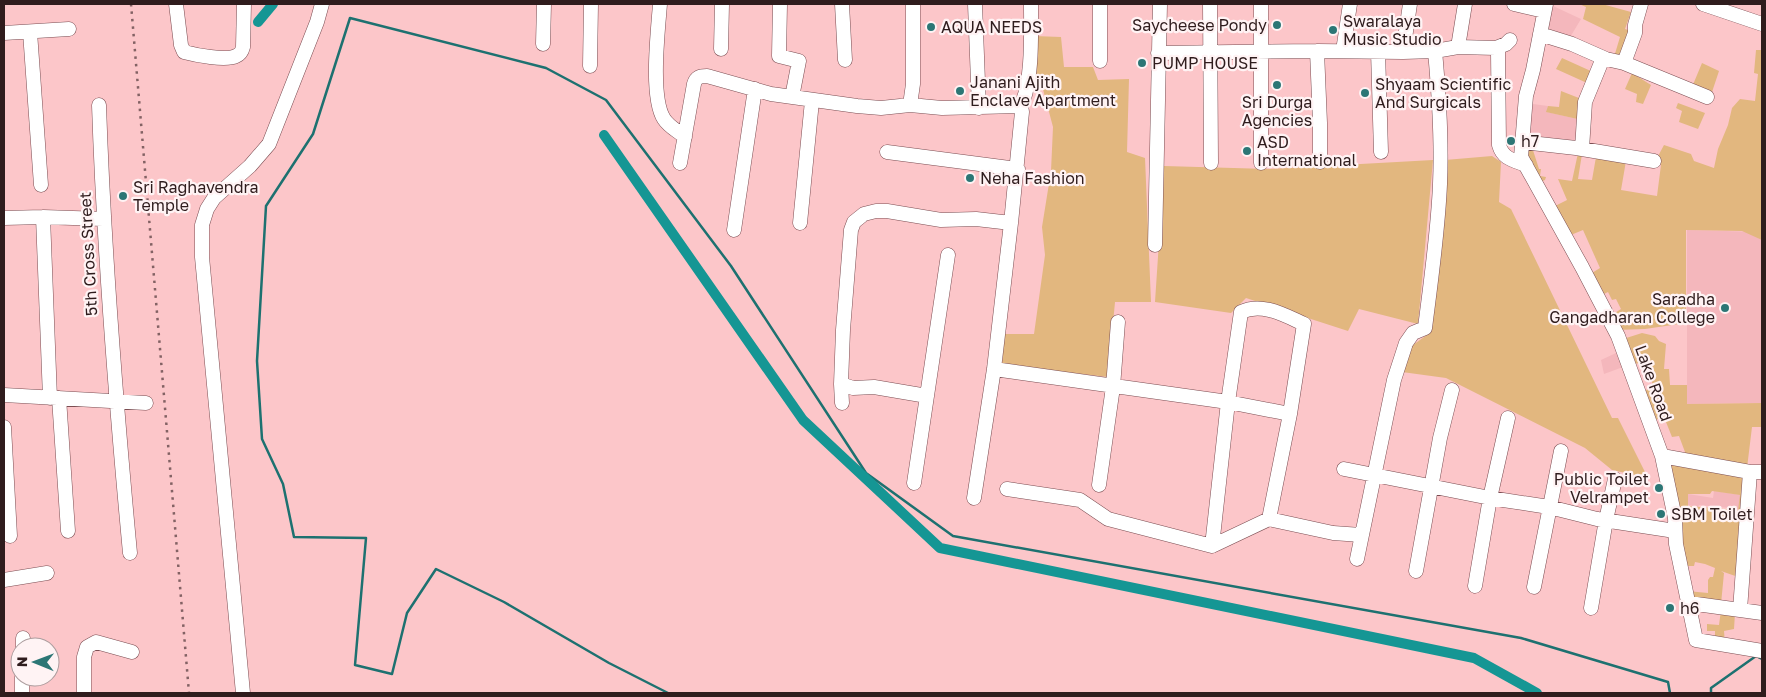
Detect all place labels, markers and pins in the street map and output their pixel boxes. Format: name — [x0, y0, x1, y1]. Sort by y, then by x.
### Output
place label: Swaralaya Music Studio — [1343, 11, 1442, 49]
place label: Saycheese Pondy — [1132, 15, 1267, 35]
place label: AQUA NEEDS — [941, 17, 1042, 37]
marker: Saycheese Pondy — [1271, 19, 1283, 31]
marker: AQUA NEEDS — [925, 21, 937, 33]
marker: Swaralaya Music Studio — [1327, 24, 1339, 36]
place label: PUMP HOUSE — [1152, 53, 1258, 73]
marker: PUMP HOUSE — [1136, 57, 1148, 69]
place label: Janani Ajith Enclave Apartment — [970, 72, 1116, 110]
place label: Shyaam Scientific And Surgicals — [1375, 74, 1512, 112]
marker: Sri Durga Agencies — [1271, 79, 1283, 91]
marker: Janani Ajith Enclave Apartment — [954, 85, 966, 97]
marker: Shyaam Scientific And Surgicals — [1359, 87, 1371, 99]
place label: Sri Durga Agencies — [1242, 92, 1312, 130]
place label: h7 — [1521, 131, 1539, 151]
place label: ASD International — [1257, 132, 1357, 170]
marker: h7 — [1505, 135, 1517, 147]
marker: ASD International — [1241, 145, 1253, 157]
place label: Neha Fashion — [980, 168, 1085, 188]
marker: Neha Fashion — [964, 172, 976, 184]
place label: Sri Raghavendra Temple — [133, 177, 259, 215]
marker: Sri Raghavendra Temple — [117, 190, 129, 202]
place label: Saradha Gangadharan College — [1549, 289, 1715, 327]
marker: Saradha Gangadharan College — [1719, 302, 1731, 314]
place label: Public Toilet Velrampet — [1554, 469, 1649, 507]
marker: Public Toilet Velrampet — [1653, 482, 1665, 494]
place label: SBM Toilet — [1671, 504, 1753, 524]
marker: SBM Toilet — [1655, 508, 1667, 520]
place label: h6 — [1680, 598, 1700, 618]
marker: h6 — [1664, 602, 1676, 614]

